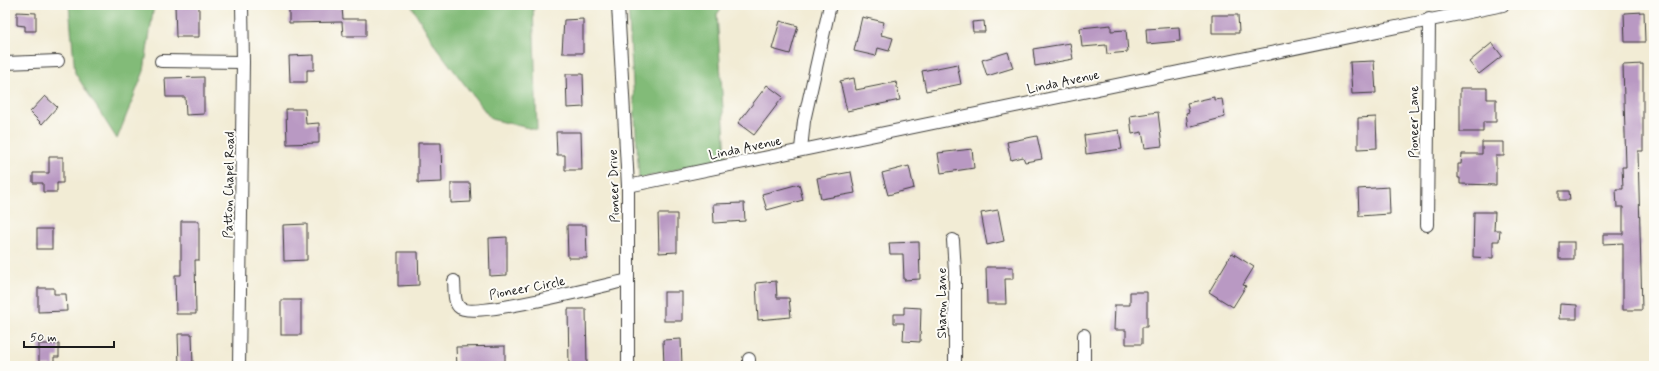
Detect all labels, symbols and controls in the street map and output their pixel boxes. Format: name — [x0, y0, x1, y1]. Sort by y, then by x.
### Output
street label: Linda Avenue — [1026, 67, 1101, 98]
street label: Pioneer Lane — [1406, 86, 1423, 158]
street label: Patton Chapel Road — [220, 131, 239, 239]
street label: Linda Avenue — [708, 133, 783, 164]
street label: Pioneer Drive — [605, 149, 624, 223]
street label: Sharon Lane — [934, 267, 951, 338]
street label: Pioneer Circle — [488, 273, 567, 304]
scale bar — [24, 323, 114, 349]
text: 50 m — [30, 330, 57, 346]

